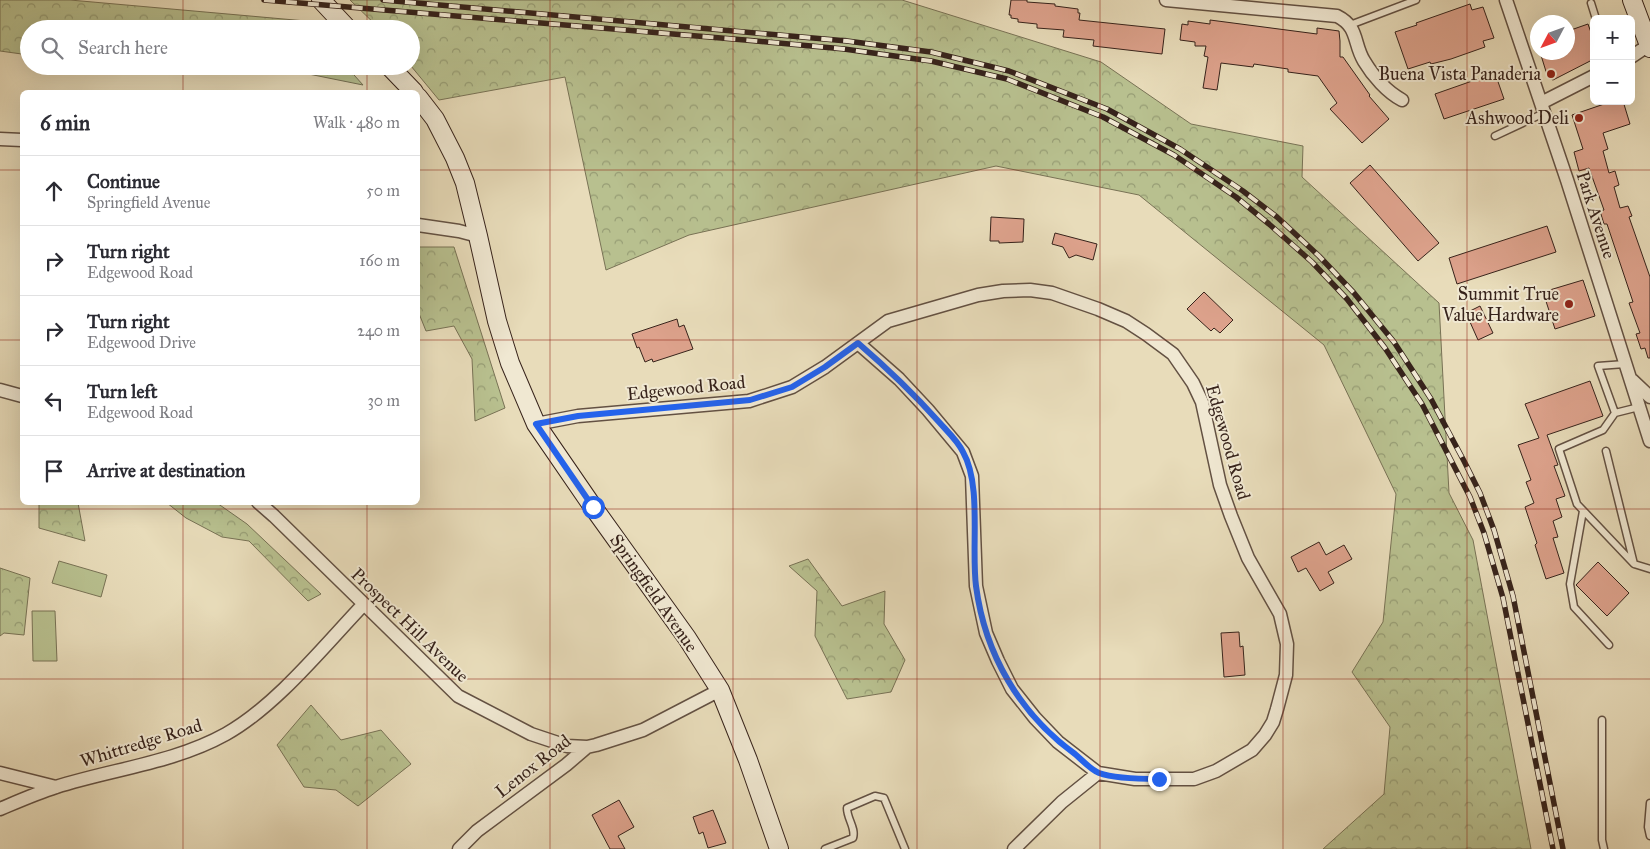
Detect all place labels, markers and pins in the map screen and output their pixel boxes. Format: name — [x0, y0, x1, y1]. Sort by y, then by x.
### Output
place label: Buena Vista Panaderia — [1378, 63, 1541, 85]
marker: Buena Vista Panaderia — [1545, 68, 1557, 80]
place label: Ashwood Deli — [1465, 107, 1569, 129]
marker: Ashwood Deli — [1573, 112, 1585, 124]
place label: Summit True Value Hardware — [1441, 283, 1559, 326]
marker: Summit True Value Hardware — [1563, 298, 1575, 310]

